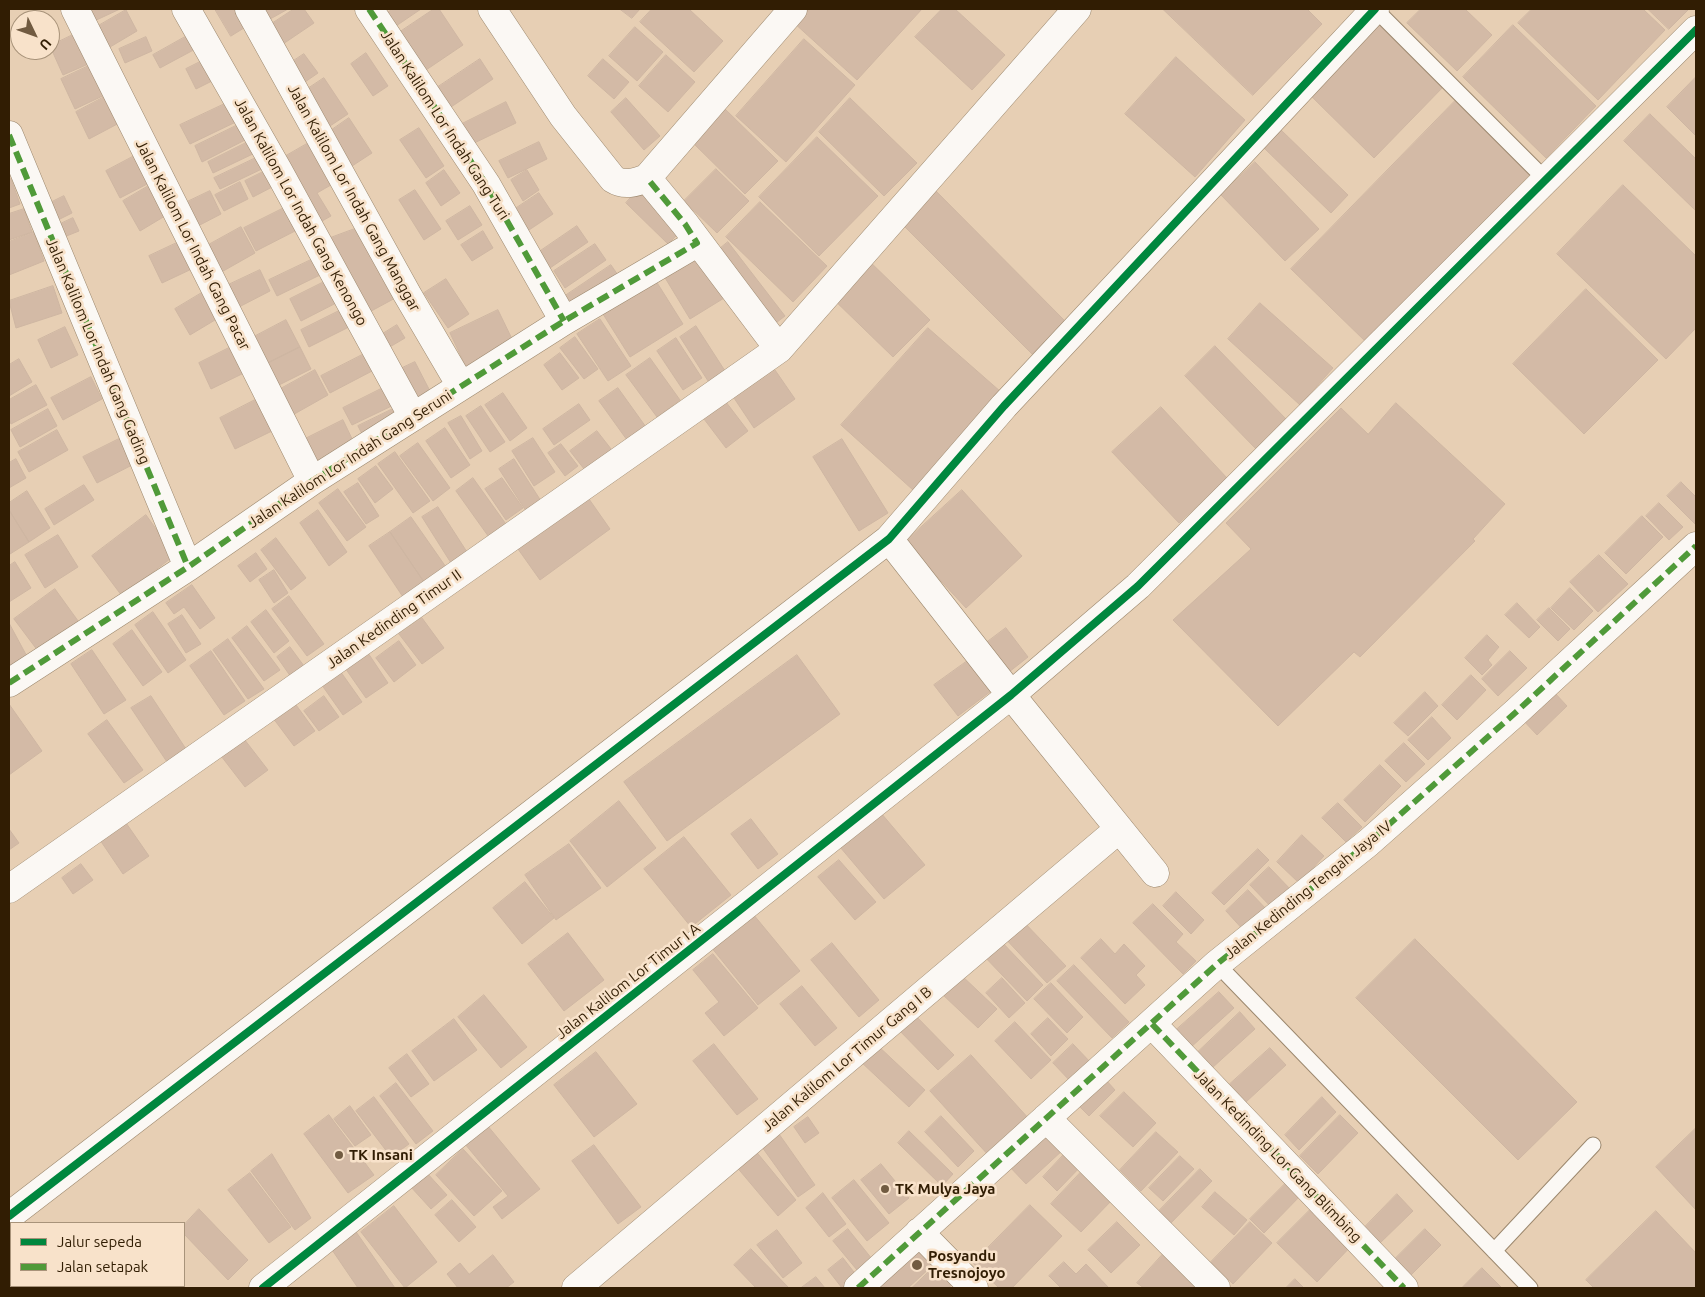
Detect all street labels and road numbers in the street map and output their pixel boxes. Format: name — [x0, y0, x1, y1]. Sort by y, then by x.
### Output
street label: Jalan Kalilom Lor Indah Gang Turi — [377, 27, 513, 223]
street label: Jalan Kalilom Lor Indah Gang Manggar — [284, 81, 424, 315]
street label: Jalan Kalilom Lor Indah Gang Kenongo — [231, 95, 371, 329]
street label: Jalan Kalilom Lor Indah Gang Pacar — [132, 137, 254, 353]
street label: Jalan Kalilom Lor Indah Gang Gading — [42, 235, 154, 467]
street label: Jalan Kalilom Lor Indah Gang Seruni — [245, 386, 455, 532]
street label: Jalan Kedinding Timur II — [323, 566, 465, 672]
street label: Jalan Kedinding Tengah Jaya IV — [1221, 817, 1395, 963]
street label: Jalan Kalilom Lor Timur I A — [552, 919, 704, 1043]
street label: Jalan Kalilom Lor Timur Gang I B — [759, 983, 935, 1135]
street label: Jalan Kedinding Lor Gang Blimbing — [1190, 1066, 1366, 1246]

